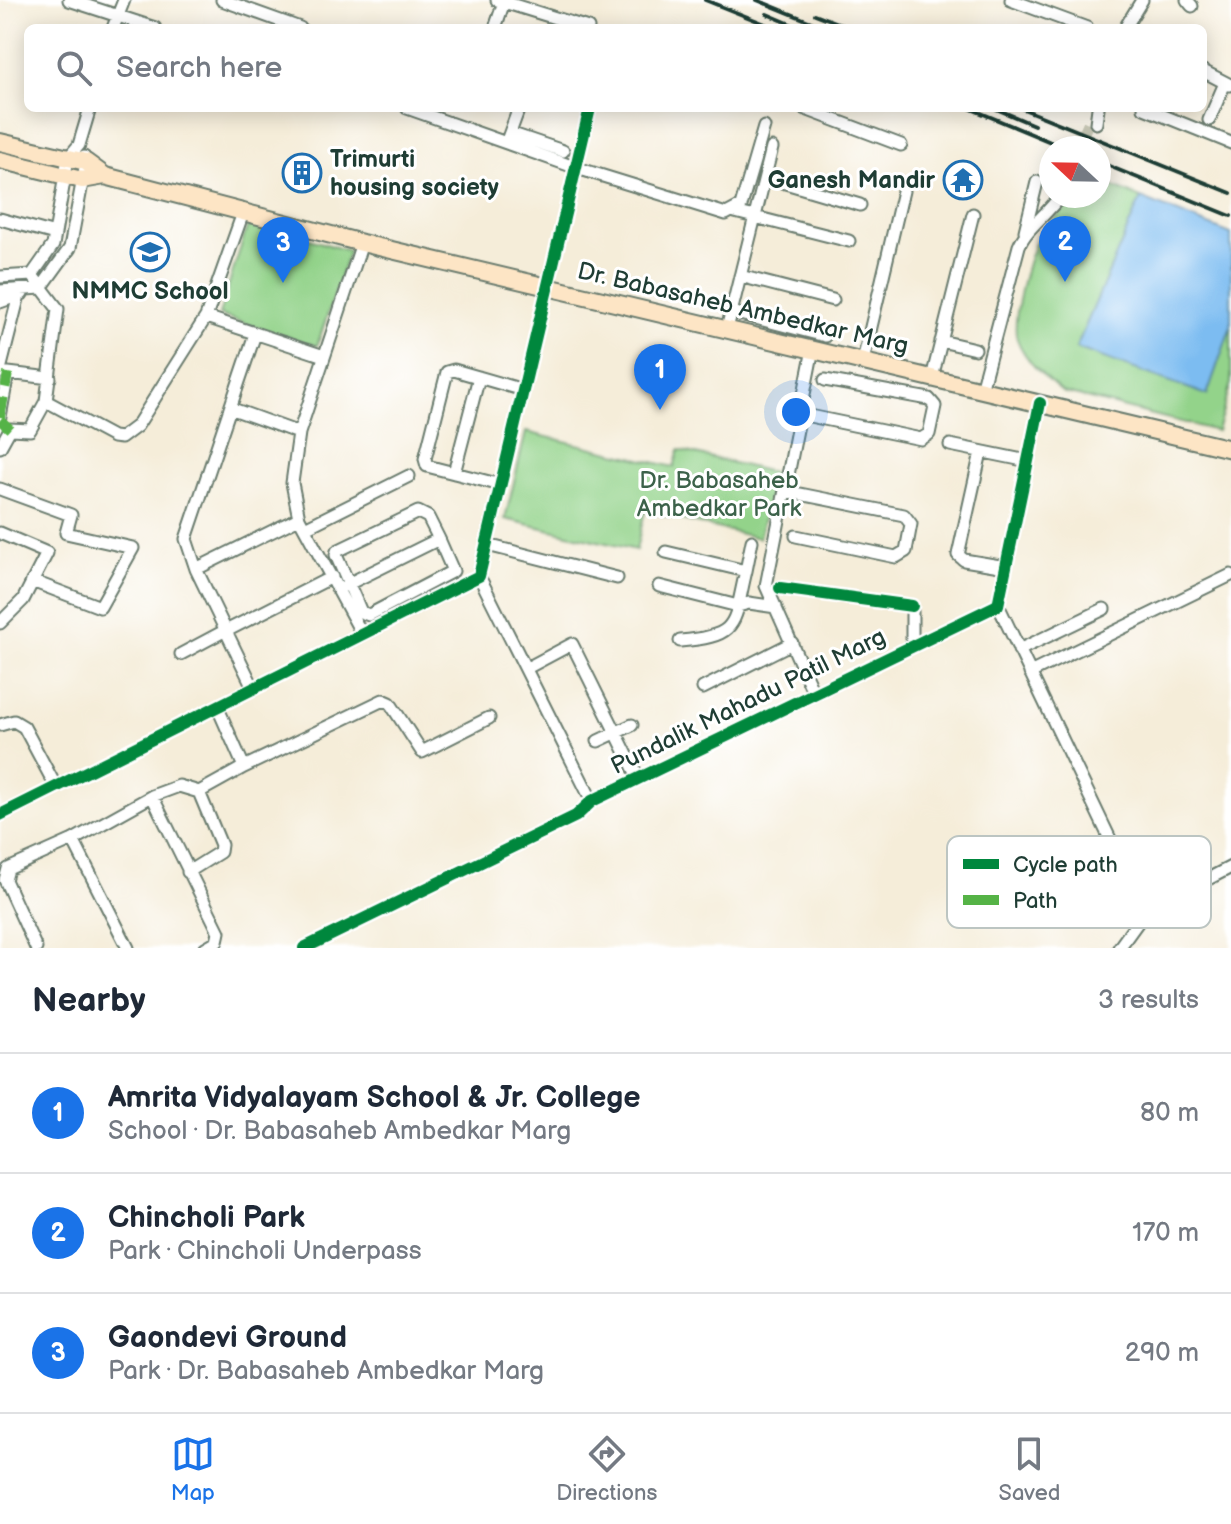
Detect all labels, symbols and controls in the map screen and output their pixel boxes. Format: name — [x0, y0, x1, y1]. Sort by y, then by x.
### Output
search box — [24, 24, 1207, 112]
icon: search — [52, 46, 96, 90]
text: Search here — [116, 50, 282, 86]
north arrow — [1039, 136, 1111, 208]
place label: Trimurti housing society — [330, 145, 499, 202]
building icon: Trimurti housing society — [281, 152, 323, 194]
temple icon: Ganesh Mandir — [942, 159, 984, 201]
place label: Ganesh Mandir — [768, 166, 935, 195]
pin: 2 — [1039, 216, 1091, 282]
pin: 3 — [257, 217, 309, 283]
school or university icon: NMMC School — [129, 231, 171, 273]
street label: Dr. Babasaheb Ambedkar Marg — [575, 256, 911, 361]
place label: NMMC School — [71, 277, 229, 306]
pin: 1 — [634, 344, 686, 410]
your location — [776, 392, 816, 432]
park label: Dr. Babasaheb Ambedkar Park — [637, 466, 801, 523]
street label: Pundalik Mahadu Patil Marg — [606, 622, 890, 781]
legend — [947, 836, 1211, 928]
text: Cycle path — [1013, 852, 1118, 879]
text: Path — [1013, 888, 1057, 915]
text: Nearby — [32, 980, 146, 1021]
text: 3 results — [1098, 985, 1199, 1016]
text: Amrita Vidyalayam School & Jr. College — [108, 1080, 641, 1116]
text: 1 — [53, 1098, 63, 1129]
text: 80 m — [1140, 1098, 1199, 1129]
text: School · Dr. Babasaheb Ambedkar Marg — [108, 1116, 571, 1147]
text: Chincholi Park — [108, 1200, 305, 1236]
text: 2 — [50, 1218, 66, 1249]
text: 170 m — [1132, 1218, 1199, 1249]
text: Park · Chincholi Underpass — [108, 1236, 422, 1267]
text: Gaondevi Ground — [108, 1320, 347, 1356]
text: 3 — [50, 1338, 66, 1369]
text: 290 m — [1125, 1338, 1199, 1369]
text: Park · Dr. Babasaheb Ambedkar Marg — [108, 1356, 544, 1387]
tab: Map — [171, 1432, 215, 1507]
tab: Directions — [556, 1432, 657, 1507]
tab: Saved — [999, 1432, 1060, 1507]

